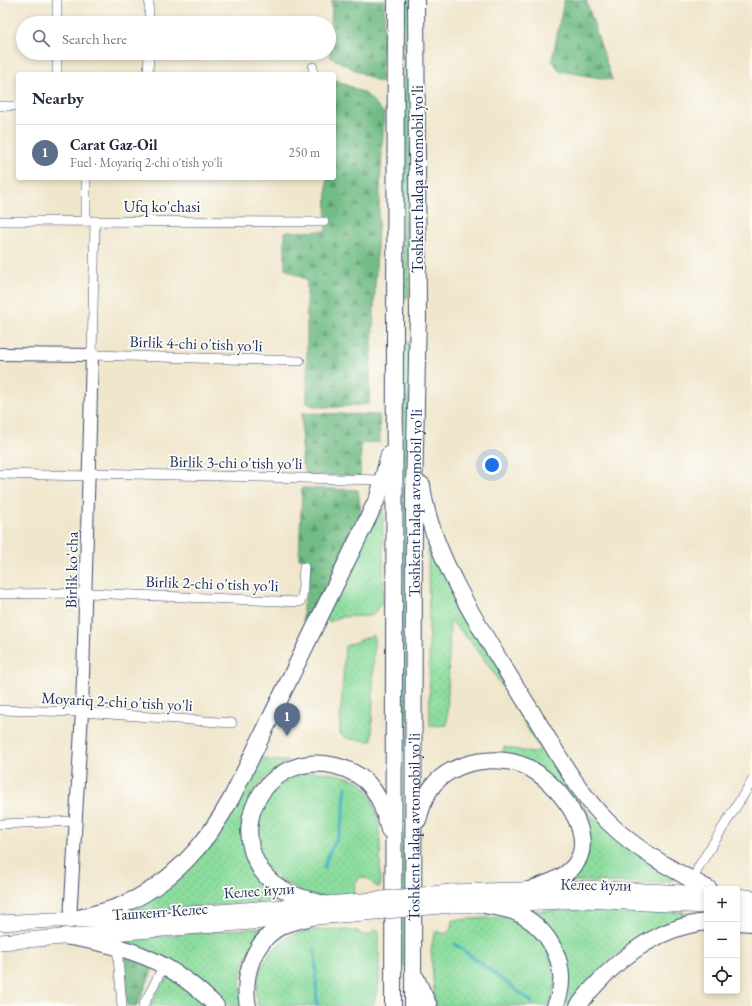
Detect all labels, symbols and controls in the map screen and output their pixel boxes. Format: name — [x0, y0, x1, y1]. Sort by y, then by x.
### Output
search box — [16, 16, 336, 60]
icon: search — [30, 27, 52, 49]
text: Search here — [62, 29, 127, 48]
street label: Toshkent halqa avtomobil yo'li — [407, 85, 428, 273]
text: Nearby — [32, 87, 84, 109]
text: Carat Gaz-Oil — [70, 135, 157, 154]
text: 1 — [42, 144, 48, 161]
text: 250 m — [289, 144, 320, 161]
text: Fuel · Moyariq 2-chi o'tish yo'li — [70, 154, 223, 171]
street label: Ufq ko'chasi — [124, 196, 201, 217]
street label: Birlik 4-chi o'tish yo'li — [129, 331, 263, 356]
street label: Toshkent halqa avtomobil yo'li — [404, 409, 427, 597]
street label: Birlik 3-chi o'tish yo'li — [169, 451, 303, 474]
your location — [482, 455, 502, 475]
street label: Birlik ko'cha — [60, 531, 83, 609]
street label: Birlik 2-chi o'tish yo'li — [145, 571, 279, 596]
street label: Moyariq 2-chi o'tish yo'li — [41, 687, 193, 716]
pin: 1 — [274, 703, 300, 736]
street label: Toshkent halqa avtomobil yo'li — [403, 733, 425, 921]
street label: Келес йули — [560, 873, 632, 896]
street label: Келес йули — [223, 878, 296, 903]
map controls — [704, 886, 740, 994]
button: + — [704, 886, 740, 922]
street label: Ташкент-Келес — [111, 898, 209, 925]
button: − — [704, 922, 740, 958]
button: locate — [704, 958, 740, 994]

